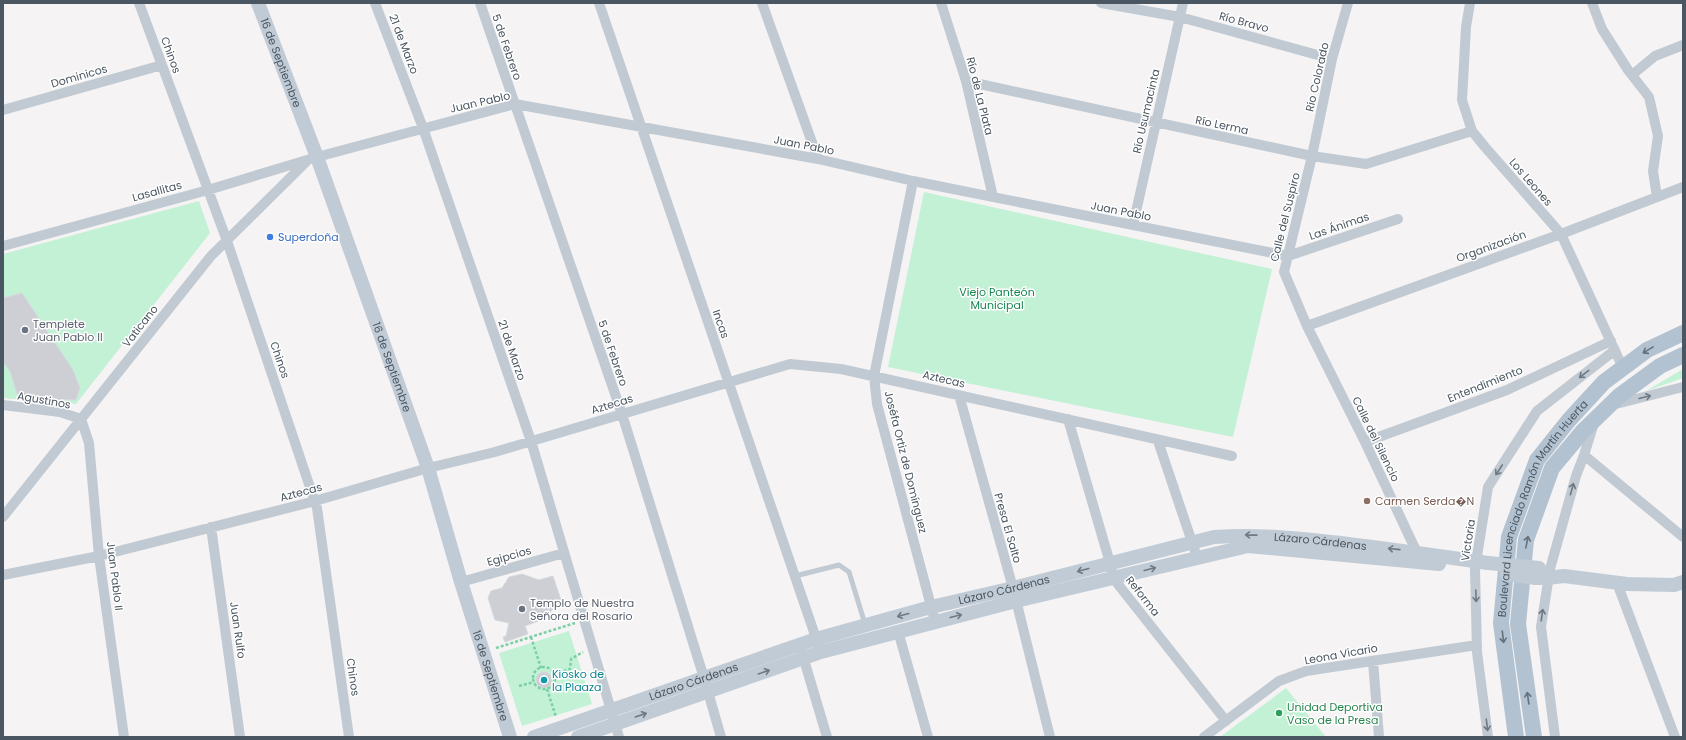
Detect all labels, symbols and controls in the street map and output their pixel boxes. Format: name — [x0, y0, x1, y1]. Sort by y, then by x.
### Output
street label: Río Bravo — [1217, 8, 1271, 36]
street label: 21 de Marzo — [385, 12, 423, 76]
street label: 5 de Febrero — [488, 12, 526, 82]
street label: 16 de Septiembre — [256, 16, 305, 110]
street label: Chinos — [157, 34, 185, 76]
street label: Río Colorado — [1301, 41, 1333, 113]
street label: Río de La Plata — [963, 55, 997, 137]
street label: Dominicos — [49, 60, 109, 92]
street label: Río Usumacinta — [1129, 67, 1163, 155]
street label: Juan Pablo — [448, 87, 512, 117]
street label: Río Lerma — [1194, 112, 1250, 138]
street label: Juan Pablo — [772, 131, 836, 159]
street label: Los Leones — [1506, 155, 1556, 210]
street label: Calle del Suspiro — [1266, 171, 1304, 263]
street label: Lasallitas — [130, 177, 184, 205]
street label: Juan Pablo — [1089, 197, 1153, 225]
street label: Las Ánimas — [1307, 208, 1371, 244]
street label: Organización — [1454, 226, 1528, 266]
place label: Superdoña — [278, 229, 339, 245]
marker: Superdoña — [265, 232, 275, 242]
park label: Viejo Panteón Municipal — [959, 284, 1035, 313]
street label: Vaticano — [118, 301, 162, 351]
street label: Incas — [709, 307, 733, 341]
place label: Templete Juan Pablo II — [33, 316, 103, 345]
street label: 21 de Marzo — [494, 318, 530, 382]
street label: 5 de Febrero — [594, 318, 632, 388]
street label: 16 de Septiembre — [369, 320, 415, 415]
marker: Templete Juan Pablo II — [20, 325, 30, 335]
street label: Chinos — [266, 339, 294, 381]
one-way arrow — [1642, 347, 1654, 355]
street label: Entendimiento — [1445, 362, 1525, 406]
street label: Aztecas — [921, 366, 967, 392]
one-way arrow — [1579, 370, 1590, 379]
street label: Agustinos — [16, 387, 72, 413]
street label: Joséfa Ortiz de Domínguez — [881, 389, 931, 535]
street label: Aztecas — [589, 390, 635, 418]
one-way arrow — [1639, 392, 1652, 400]
street label: Calle del Silencio — [1348, 394, 1404, 484]
street label: Boulevard Licenciado Ramón Martín Huerta — [1494, 397, 1592, 618]
one-way arrow — [1495, 464, 1503, 475]
street label: Aztecas — [278, 479, 324, 505]
one-way arrow — [1569, 482, 1577, 495]
street label: Presa El Salto — [990, 491, 1026, 565]
place label: Carmen Serda�N — [1375, 493, 1474, 509]
marker: Carmen Serda�N — [1362, 496, 1372, 506]
street label: Victoria — [1457, 518, 1479, 562]
street label: Lázaro Cárdenas — [1273, 529, 1368, 554]
one-way arrow — [1245, 532, 1258, 539]
one-way arrow — [1523, 535, 1531, 548]
street label: Juan Pablo II — [103, 540, 127, 612]
street label: Egipcios — [485, 542, 533, 570]
one-way arrow — [1388, 545, 1401, 553]
one-way arrow — [1143, 565, 1156, 572]
one-way arrow — [1077, 567, 1090, 574]
street label: Lázaro Cárdenas — [957, 571, 1052, 608]
street label: Reforma — [1122, 573, 1164, 619]
one-way arrow — [1472, 589, 1479, 602]
place label: Templo de Nuestra Señora del Rosario — [530, 595, 634, 624]
street label: Juan Rulfo — [226, 600, 250, 660]
marker: Templo de Nuestra Señora del Rosario — [517, 604, 527, 614]
one-way arrow — [1539, 609, 1546, 622]
one-way arrow — [897, 612, 910, 619]
one-way arrow — [949, 612, 962, 619]
street label: 16 de Septiembre — [469, 628, 513, 723]
one-way arrow — [1499, 630, 1507, 643]
street label: Leona Vicario — [1303, 640, 1379, 668]
street label: Chinos — [342, 657, 364, 697]
street label: Lázaro Cárdenas — [647, 659, 741, 704]
place label: Kiosko de la Plaaza — [552, 666, 604, 695]
one-way arrow — [757, 668, 769, 676]
marker: Kiosko de la Plaaza — [539, 675, 549, 685]
one-way arrow — [1524, 692, 1532, 705]
place label: Unidad Deportiva Vaso de la Presa — [1287, 699, 1383, 728]
marker: Unidad Deportiva Vaso de la Presa — [1274, 708, 1284, 718]
one-way arrow — [634, 711, 647, 718]
one-way arrow — [1483, 718, 1490, 731]

